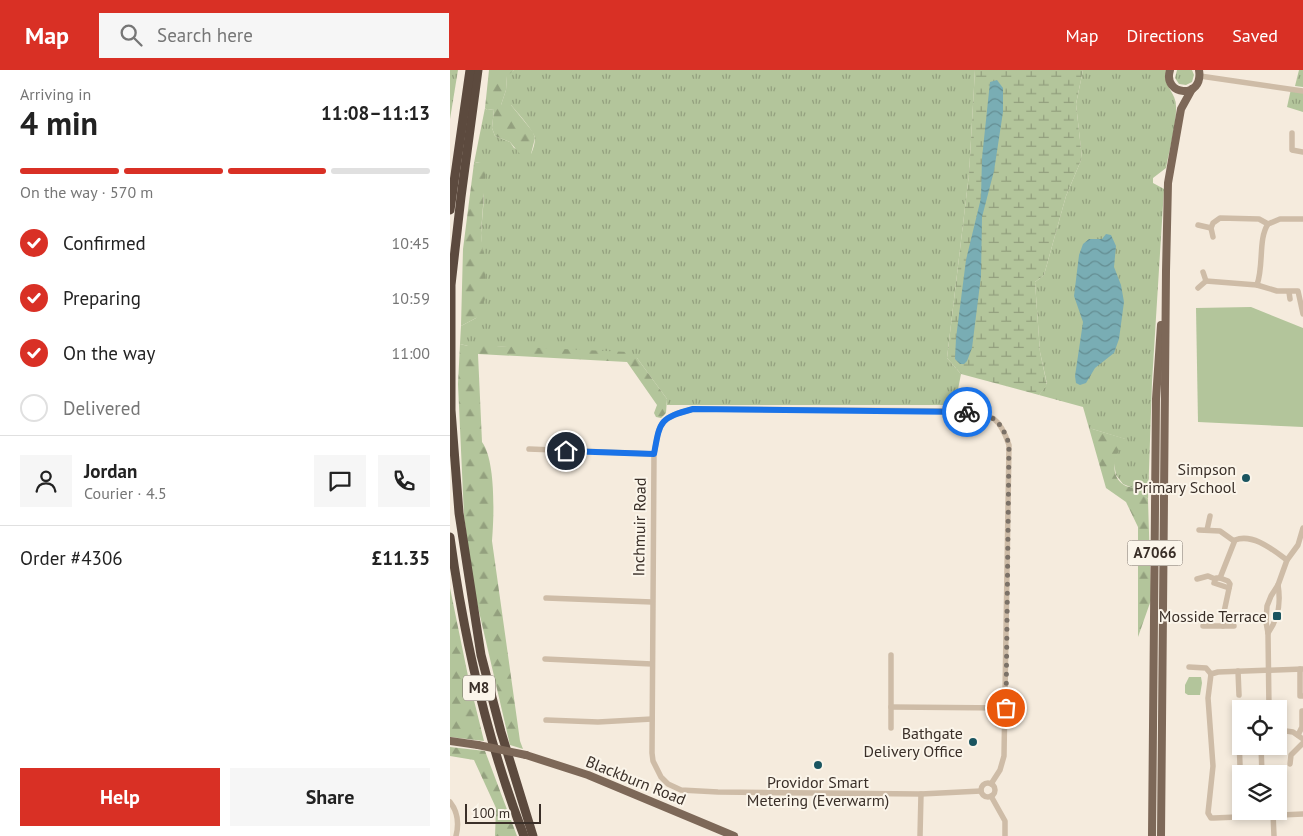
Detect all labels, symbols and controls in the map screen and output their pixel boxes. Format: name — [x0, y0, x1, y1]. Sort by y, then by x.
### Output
search box — [99, 13, 449, 58]
text: Map — [25, 20, 69, 51]
icon: search — [117, 21, 145, 49]
text: Search here — [157, 23, 253, 47]
text: Map — [1066, 24, 1098, 47]
text: Directions — [1126, 24, 1204, 47]
text: Saved — [1232, 24, 1278, 47]
text: Arriving in — [20, 84, 91, 104]
text: 11:08–11:13 — [321, 101, 430, 125]
text: 4 min — [20, 102, 98, 144]
text: On the way · 570 m — [20, 182, 153, 202]
icon: check — [20, 229, 48, 257]
text: Confirmed — [63, 231, 146, 255]
text: 10:45 — [392, 233, 430, 253]
icon: check — [20, 284, 48, 312]
text: Preparing — [63, 286, 141, 310]
text: 10:59 — [392, 288, 430, 308]
icon: check — [20, 339, 48, 367]
text: On the way — [63, 341, 155, 365]
text: 11:00 — [392, 343, 430, 363]
courier — [942, 387, 992, 437]
text: Delivered — [63, 396, 141, 420]
icon: bike — [953, 398, 981, 426]
pin — [545, 430, 587, 472]
icon: home — [552, 437, 580, 465]
button: person — [20, 455, 72, 507]
button: chat — [314, 455, 366, 507]
button: phone — [378, 455, 430, 507]
text: Jordan — [84, 459, 137, 483]
place label: Simpson Primary School — [1134, 459, 1236, 497]
marker: Simpson Primary School — [1240, 472, 1252, 484]
street label: Inchmuir Road — [628, 477, 650, 577]
text: Courier · 4.5 — [84, 483, 167, 503]
road number: A7066 — [1128, 540, 1182, 566]
text: Order #4306 — [20, 546, 123, 570]
text: £11.35 — [371, 546, 430, 570]
place label: Mosside Terrace — [1159, 606, 1267, 626]
marker: Mosside Terrace — [1271, 610, 1283, 622]
road number: M8 — [463, 676, 495, 700]
pin — [985, 687, 1027, 729]
icon: bag — [992, 694, 1020, 722]
map controls — [1232, 700, 1287, 820]
button: locate — [1232, 700, 1287, 755]
place label: Bathgate Delivery Office — [864, 723, 963, 761]
marker: Bathgate Delivery Office — [967, 736, 979, 748]
street label: Blackburn Road — [583, 751, 689, 809]
marker: Providor Smart Metering (Everwarm) — [812, 759, 824, 771]
button: layers — [1232, 765, 1287, 820]
button: Help — [20, 768, 220, 826]
button: Share — [230, 768, 430, 826]
place label: Providor Smart Metering (Everwarm) — [747, 772, 889, 810]
scale bar — [465, 801, 541, 824]
text: 100 m — [472, 804, 510, 822]

